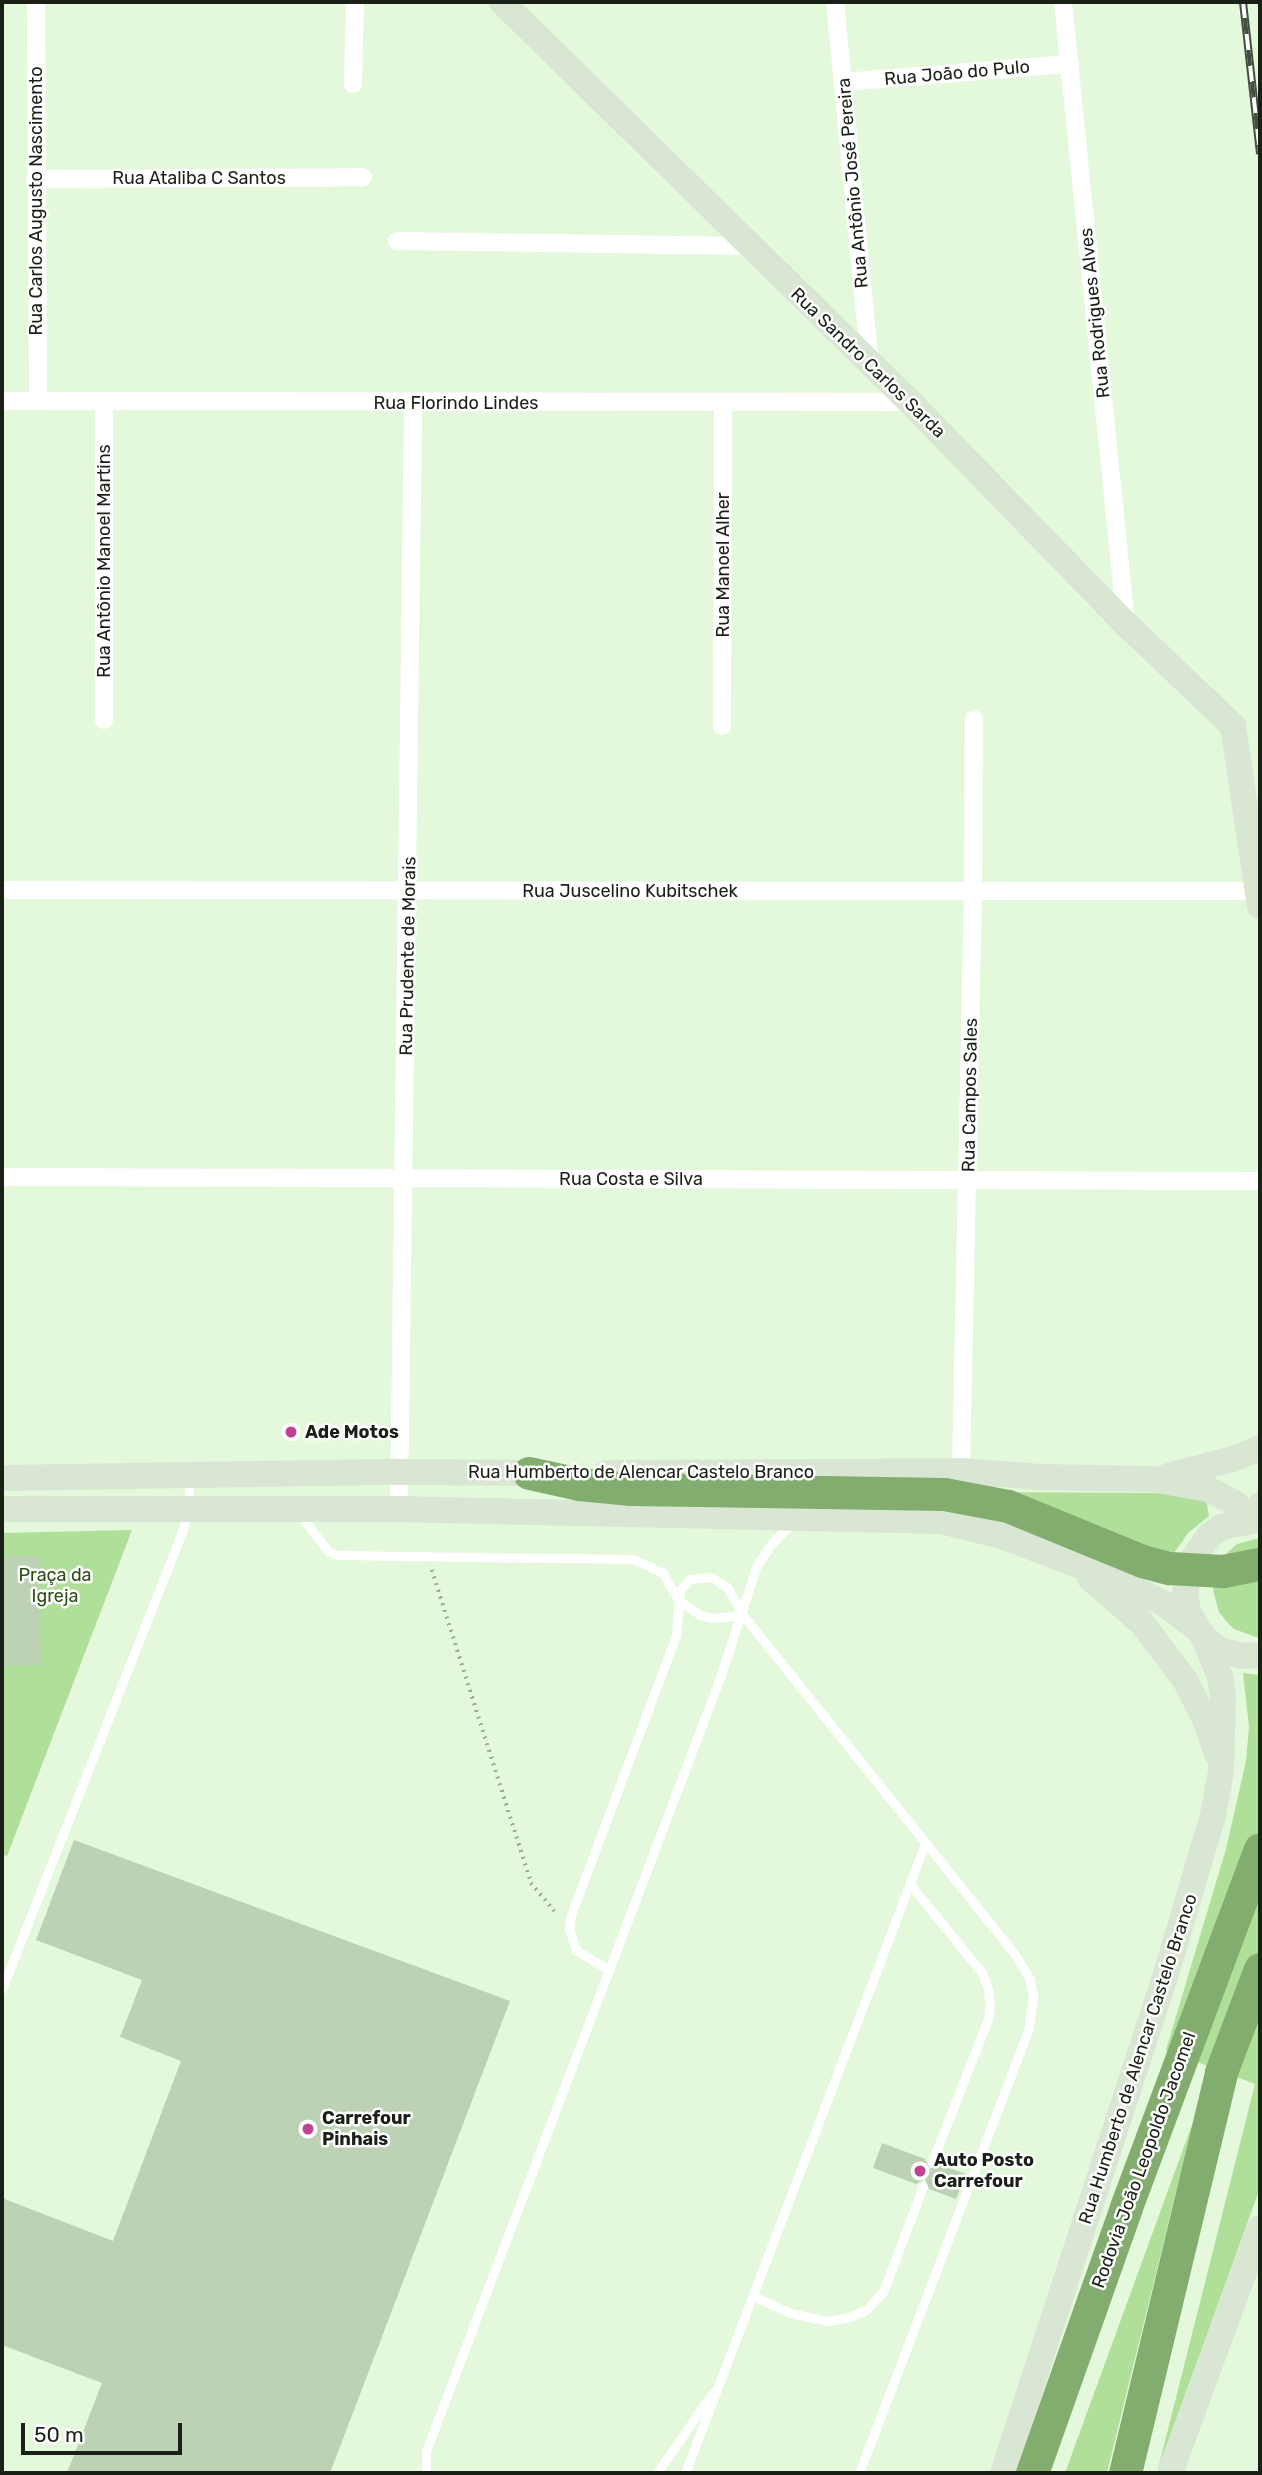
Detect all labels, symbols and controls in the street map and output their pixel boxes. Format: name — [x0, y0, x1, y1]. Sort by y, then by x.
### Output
street label: Rua João do Pulo — [883, 56, 1031, 90]
street label: Rua Carlos Augusto Nascimento — [25, 66, 47, 336]
street label: Rua Antônio José Pereira — [833, 77, 873, 289]
street label: Rua Ataliba C Santos — [112, 167, 286, 189]
street label: Rua Rodrigues Alves — [1075, 227, 1115, 399]
street label: Rua Sandro Carlos Sarda — [786, 283, 950, 443]
street label: Rua Florindo Lindes — [373, 392, 539, 414]
street label: Rua Antônio Manoel Martins — [93, 444, 115, 678]
street label: Rua Manoel Alher — [712, 492, 734, 638]
street label: Rua Prudente de Morais — [395, 856, 421, 1056]
street label: Rua Juscelino Kubitschek — [522, 880, 738, 902]
street label: Rua Campos Sales — [958, 1018, 982, 1172]
street label: Rua Costa e Silva — [559, 1168, 703, 1190]
place label: Ade Motos — [305, 1421, 399, 1443]
marker: Ade Motos — [283, 1424, 299, 1440]
street label: Rua Humberto de Alencar Castelo Branco — [468, 1461, 814, 1483]
park label: Praça da Igreja — [18, 1565, 92, 1608]
street label: Rua Humberto de Alencar Castelo Branco — [1074, 1891, 1202, 2227]
street label: Rodovia João Leopoldo Jacomel — [1087, 2029, 1201, 2291]
place label: Carrefour Pinhais — [322, 2108, 411, 2150]
marker: Carrefour Pinhais — [300, 2121, 316, 2137]
place label: Auto Posto Carrefour — [934, 2150, 1034, 2192]
marker: Auto Posto Carrefour — [912, 2163, 928, 2179]
scale bar — [24, 2408, 186, 2452]
text: 50 m — [34, 2422, 84, 2447]

